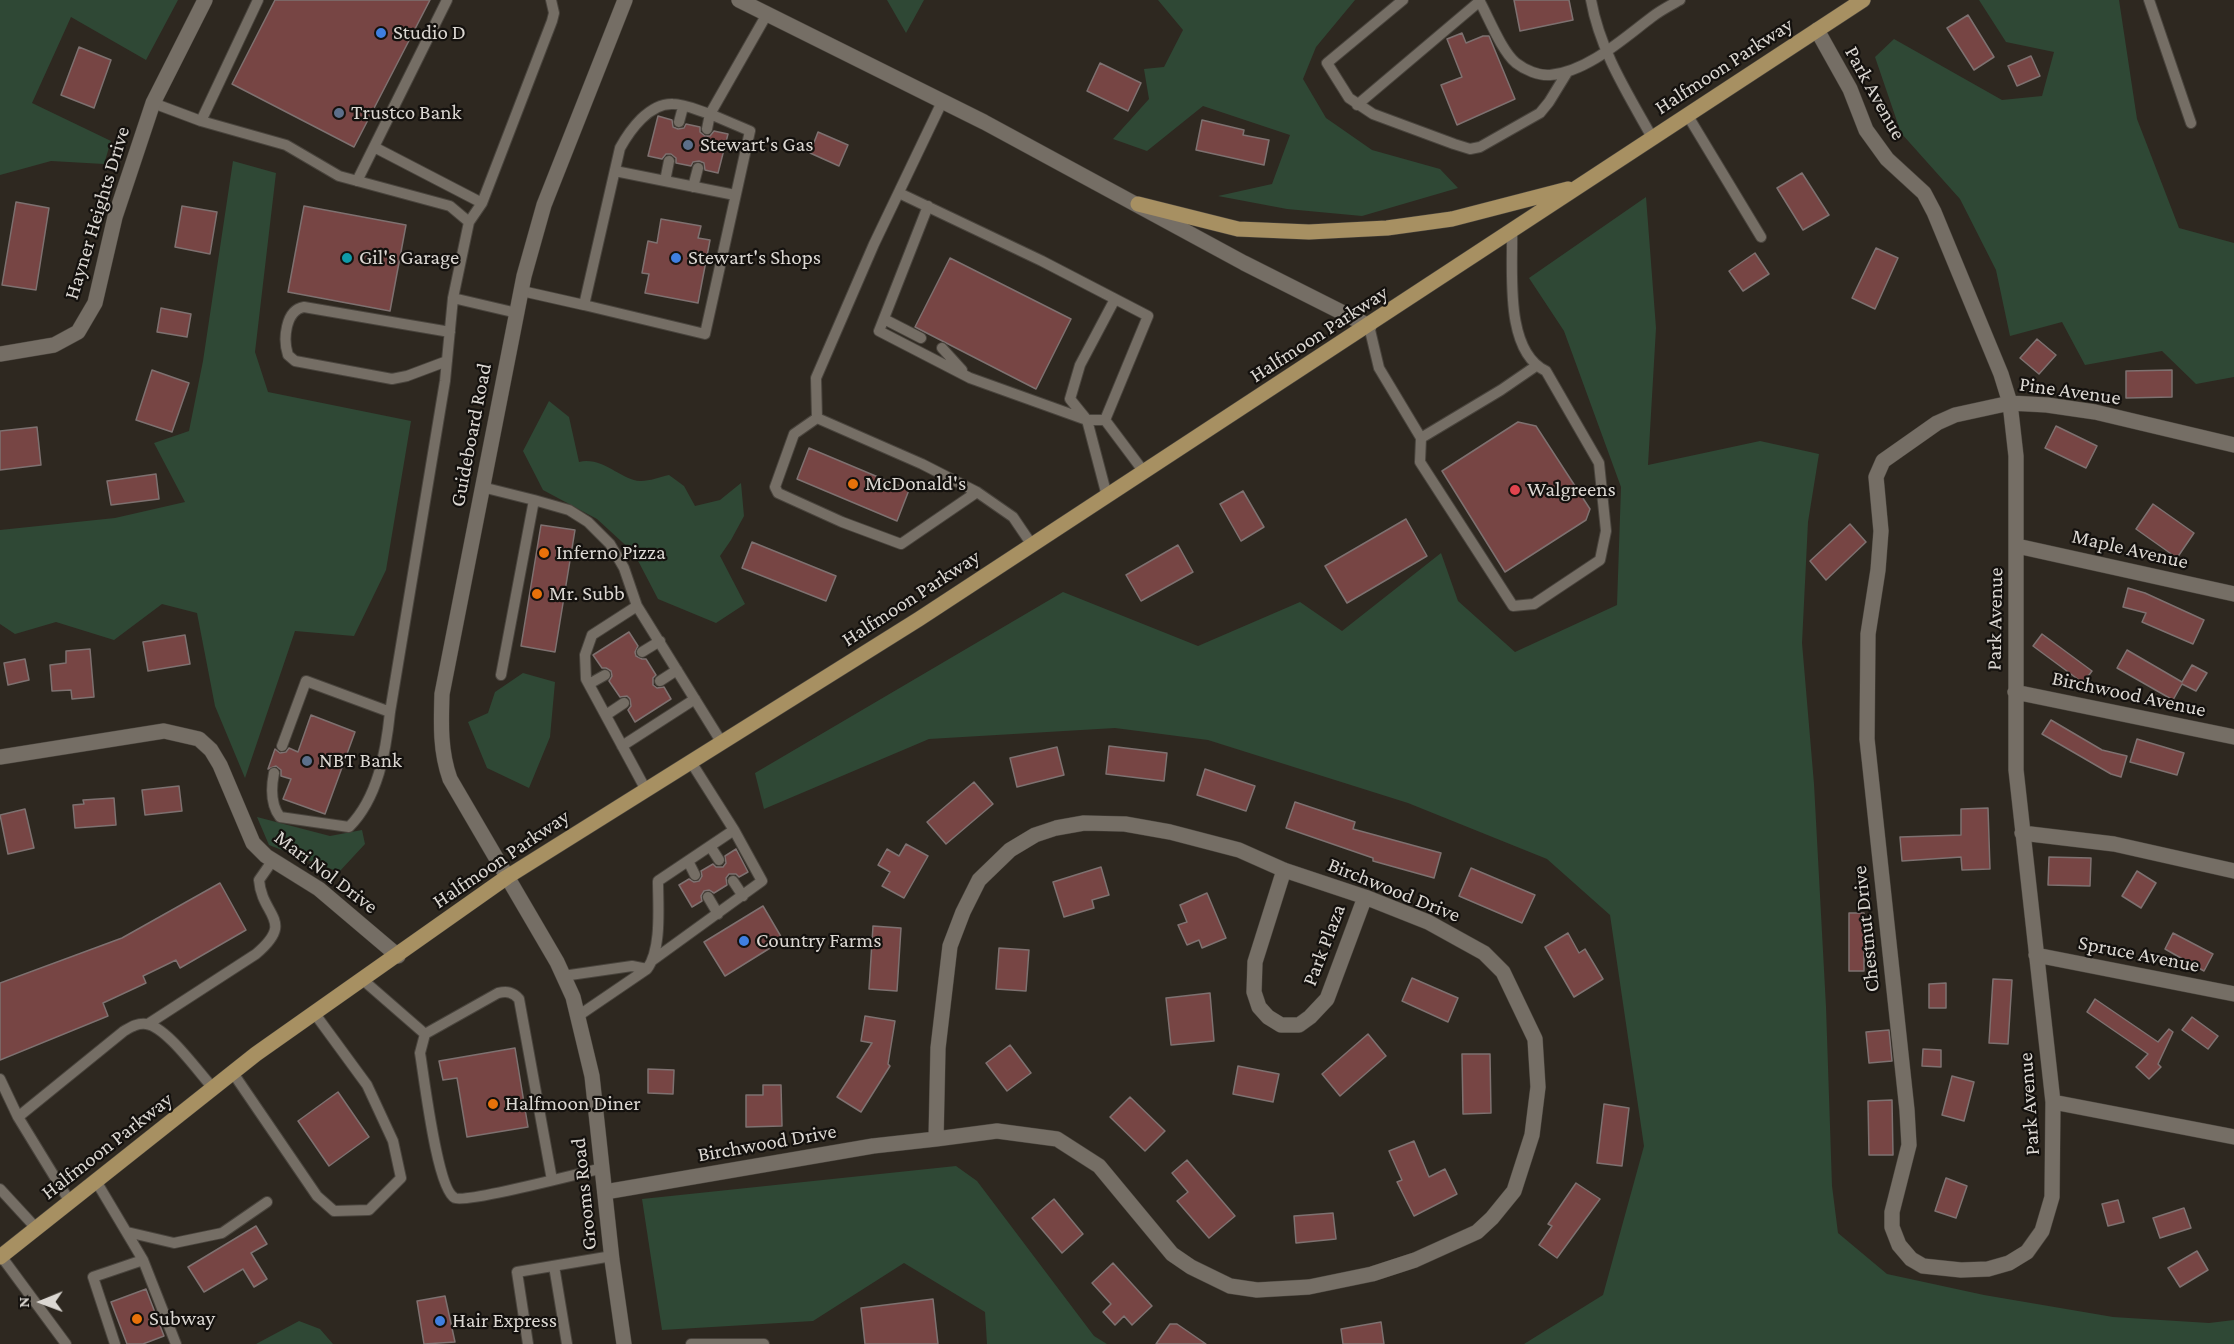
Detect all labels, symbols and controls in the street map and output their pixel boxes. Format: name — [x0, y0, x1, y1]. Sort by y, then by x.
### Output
street label: Halfmoon Parkway — [1650, 12, 1798, 120]
place label: Studio D — [393, 20, 466, 46]
marker: Studio D — [374, 26, 388, 40]
street label: Park Avenue — [1839, 42, 1911, 144]
place label: Trustco Bank — [351, 100, 462, 126]
marker: Trustco Bank — [332, 106, 346, 120]
street label: Hayner Heights Drive — [59, 123, 135, 303]
place label: Stewart's Gas — [700, 132, 813, 158]
marker: Stewart's Gas — [681, 138, 695, 152]
place label: Gil's Garage — [359, 245, 459, 271]
place label: Stewart's Shops — [688, 245, 821, 271]
marker: Gil's Garage — [340, 251, 354, 265]
marker: Stewart's Shops — [669, 251, 683, 265]
street label: Halfmoon Parkway — [1245, 280, 1393, 388]
street label: Guideboard Road — [445, 361, 497, 509]
street label: Pine Avenue — [2018, 371, 2122, 411]
place label: McDonald's — [865, 471, 966, 497]
marker: McDonald's — [846, 477, 860, 491]
place label: Walgreens — [1527, 477, 1616, 503]
marker: Walgreens — [1508, 483, 1522, 497]
street label: Maple Avenue — [2069, 523, 2191, 575]
place label: Inferno Pizza — [556, 540, 666, 566]
street label: Halfmoon Parkway — [837, 544, 985, 652]
marker: Inferno Pizza — [537, 546, 551, 560]
street label: Park Avenue — [1982, 567, 2008, 671]
place label: Mr. Subb — [549, 581, 625, 607]
marker: Mr. Subb — [530, 587, 544, 601]
street label: Birchwood Avenue — [2050, 665, 2208, 723]
place label: NBT Bank — [319, 748, 402, 774]
marker: NBT Bank — [300, 754, 314, 768]
street label: Halfmoon Parkway — [428, 804, 574, 914]
street label: Mari Nol Drive — [269, 825, 383, 919]
street label: Birchwood Drive — [1324, 852, 1464, 928]
street label: Chestnut Drive — [1847, 864, 1885, 994]
street label: Park Plaza — [1297, 901, 1351, 989]
place label: Country Farms — [756, 928, 881, 954]
street label: Spruce Avenue — [2076, 930, 2202, 978]
marker: Country Farms — [737, 934, 751, 948]
street label: Park Avenue — [2013, 1052, 2045, 1156]
street label: Halfmoon Parkway — [36, 1087, 178, 1205]
place label: Halfmoon Diner — [505, 1091, 641, 1117]
marker: Halfmoon Diner — [486, 1097, 500, 1111]
street label: Birchwood Drive — [696, 1118, 838, 1168]
street label: Grooms Road — [566, 1137, 602, 1251]
north arrow — [12, 1272, 72, 1332]
text: N — [15, 1297, 32, 1308]
place label: Subway — [149, 1306, 215, 1332]
place label: Hair Express — [452, 1308, 557, 1334]
marker: Subway — [130, 1312, 144, 1326]
marker: Hair Express — [433, 1314, 447, 1328]

